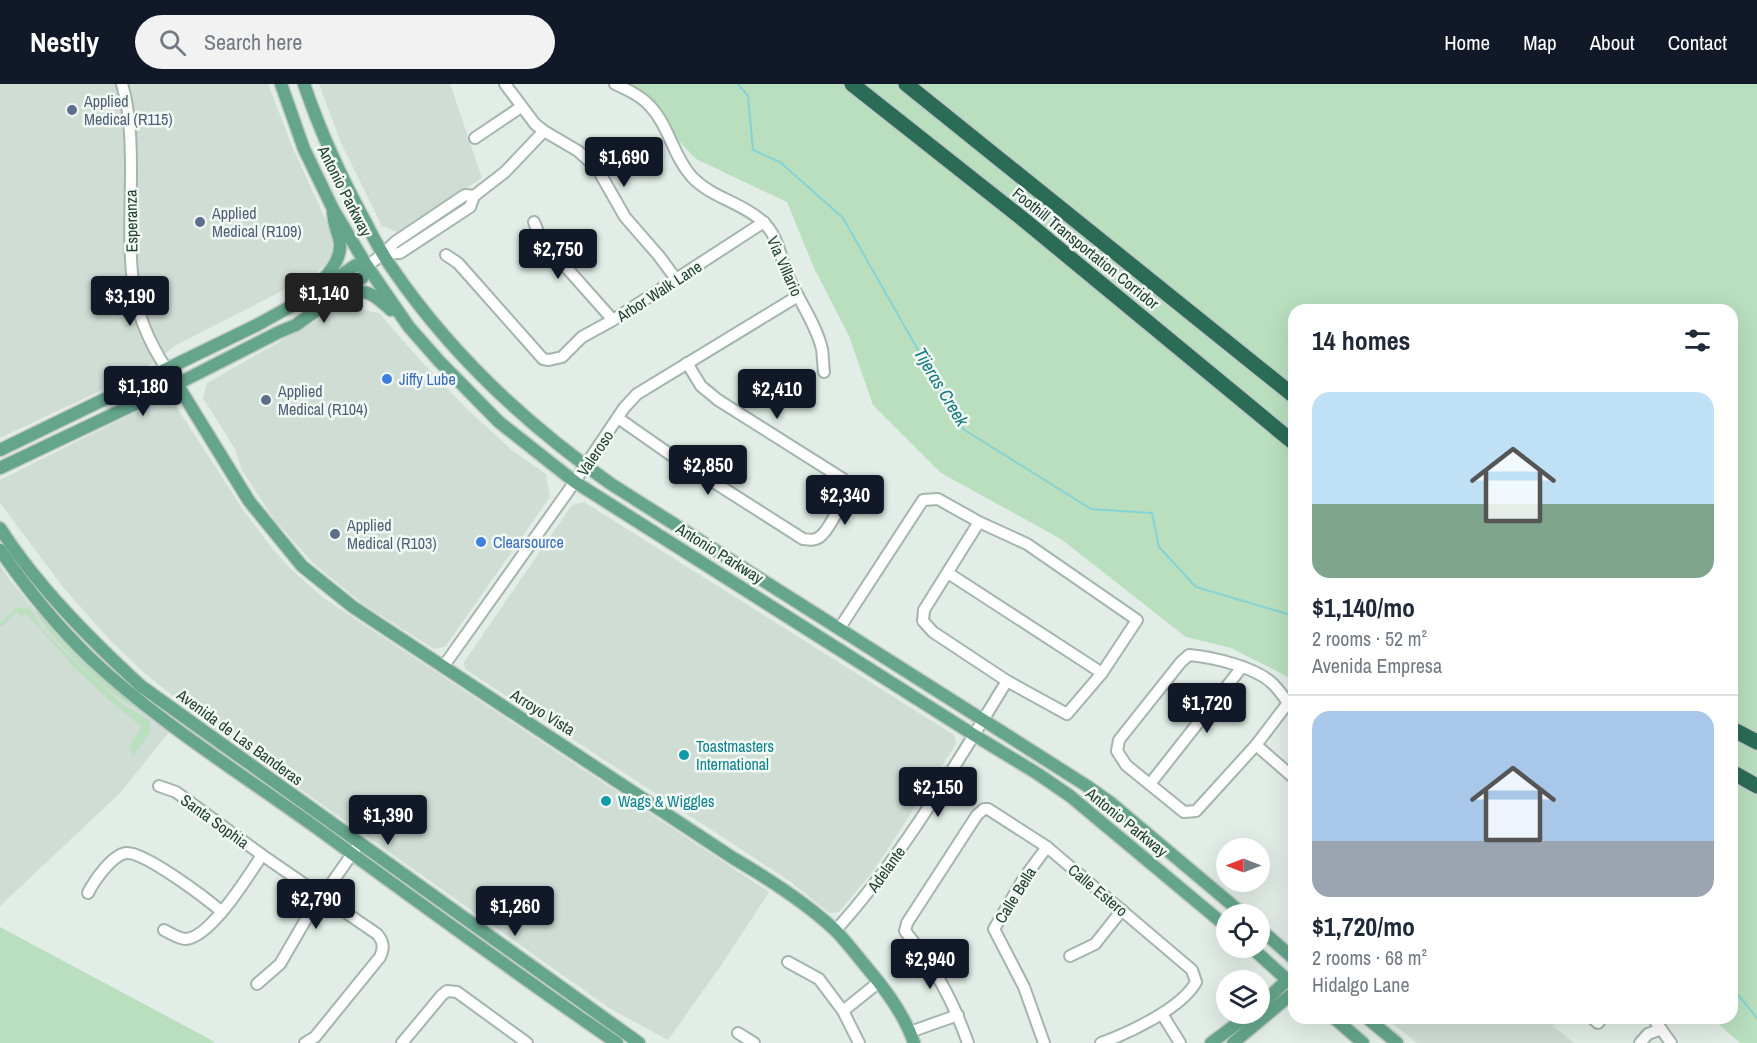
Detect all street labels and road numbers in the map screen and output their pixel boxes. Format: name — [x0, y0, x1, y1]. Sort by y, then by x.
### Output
street label: Antonio Parkway — [312, 141, 378, 241]
street label: Foothill Transportation Corridor — [1008, 182, 1164, 314]
street label: Esperanza — [119, 189, 143, 253]
street label: Via Villario — [762, 232, 808, 300]
street label: Arbor Walk Lane — [611, 255, 706, 327]
street label: Valeroso — [572, 426, 618, 480]
street label: Antonio Parkway — [671, 517, 768, 589]
street label: Avenida de Las Banderas — [172, 683, 307, 790]
street label: Arroyo Vista — [506, 683, 580, 741]
street label: Antonio Parkway — [1081, 782, 1173, 862]
street label: Santa Sophia — [176, 789, 254, 854]
street label: Adelante — [861, 842, 910, 897]
street label: Calle Estero — [1064, 859, 1132, 921]
street label: Calle Bella — [989, 862, 1041, 927]

